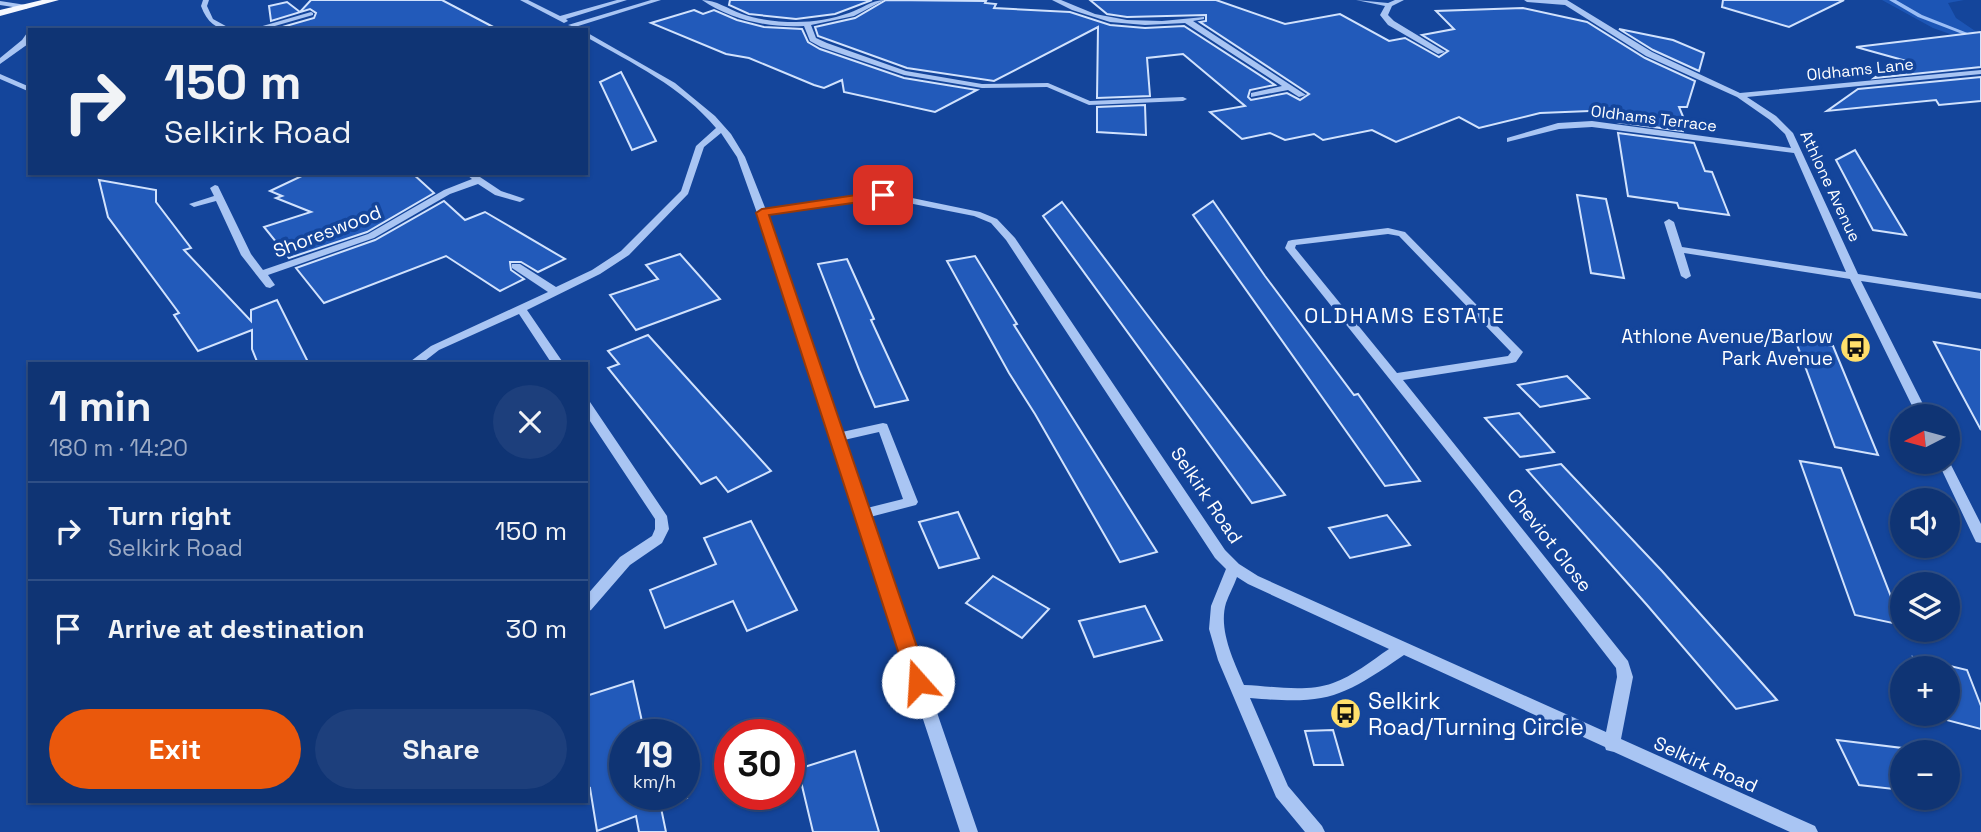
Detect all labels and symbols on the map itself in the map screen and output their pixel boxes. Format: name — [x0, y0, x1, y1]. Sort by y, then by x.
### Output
street label: Oldhams Lane — [1806, 53, 1915, 86]
street label: Oldhams Terrace — [1590, 100, 1718, 137]
street label: Athlone Avenue — [1796, 127, 1866, 245]
pin — [853, 165, 913, 225]
street label: Shoreswood — [270, 199, 385, 264]
district label: OLDHAMS ESTATE — [1304, 302, 1506, 329]
place label: Athlone Avenue/Barlow Park Avenue — [1621, 324, 1833, 371]
bus stop icon: Athlone Avenue/Barlow Park Avenue — [1839, 330, 1873, 364]
north arrow — [1890, 404, 1960, 474]
street label: Selkirk Road — [1165, 442, 1248, 548]
street label: Cheviot Close — [1501, 484, 1598, 597]
position arrow — [881, 645, 955, 719]
place label: Selkirk Road/Turning Circle — [1368, 686, 1584, 742]
bus stop icon: Selkirk Road/Turning Circle — [1328, 697, 1362, 731]
speed limit sign: 30 — [714, 719, 805, 810]
street label: Selkirk Road — [1650, 730, 1762, 799]

